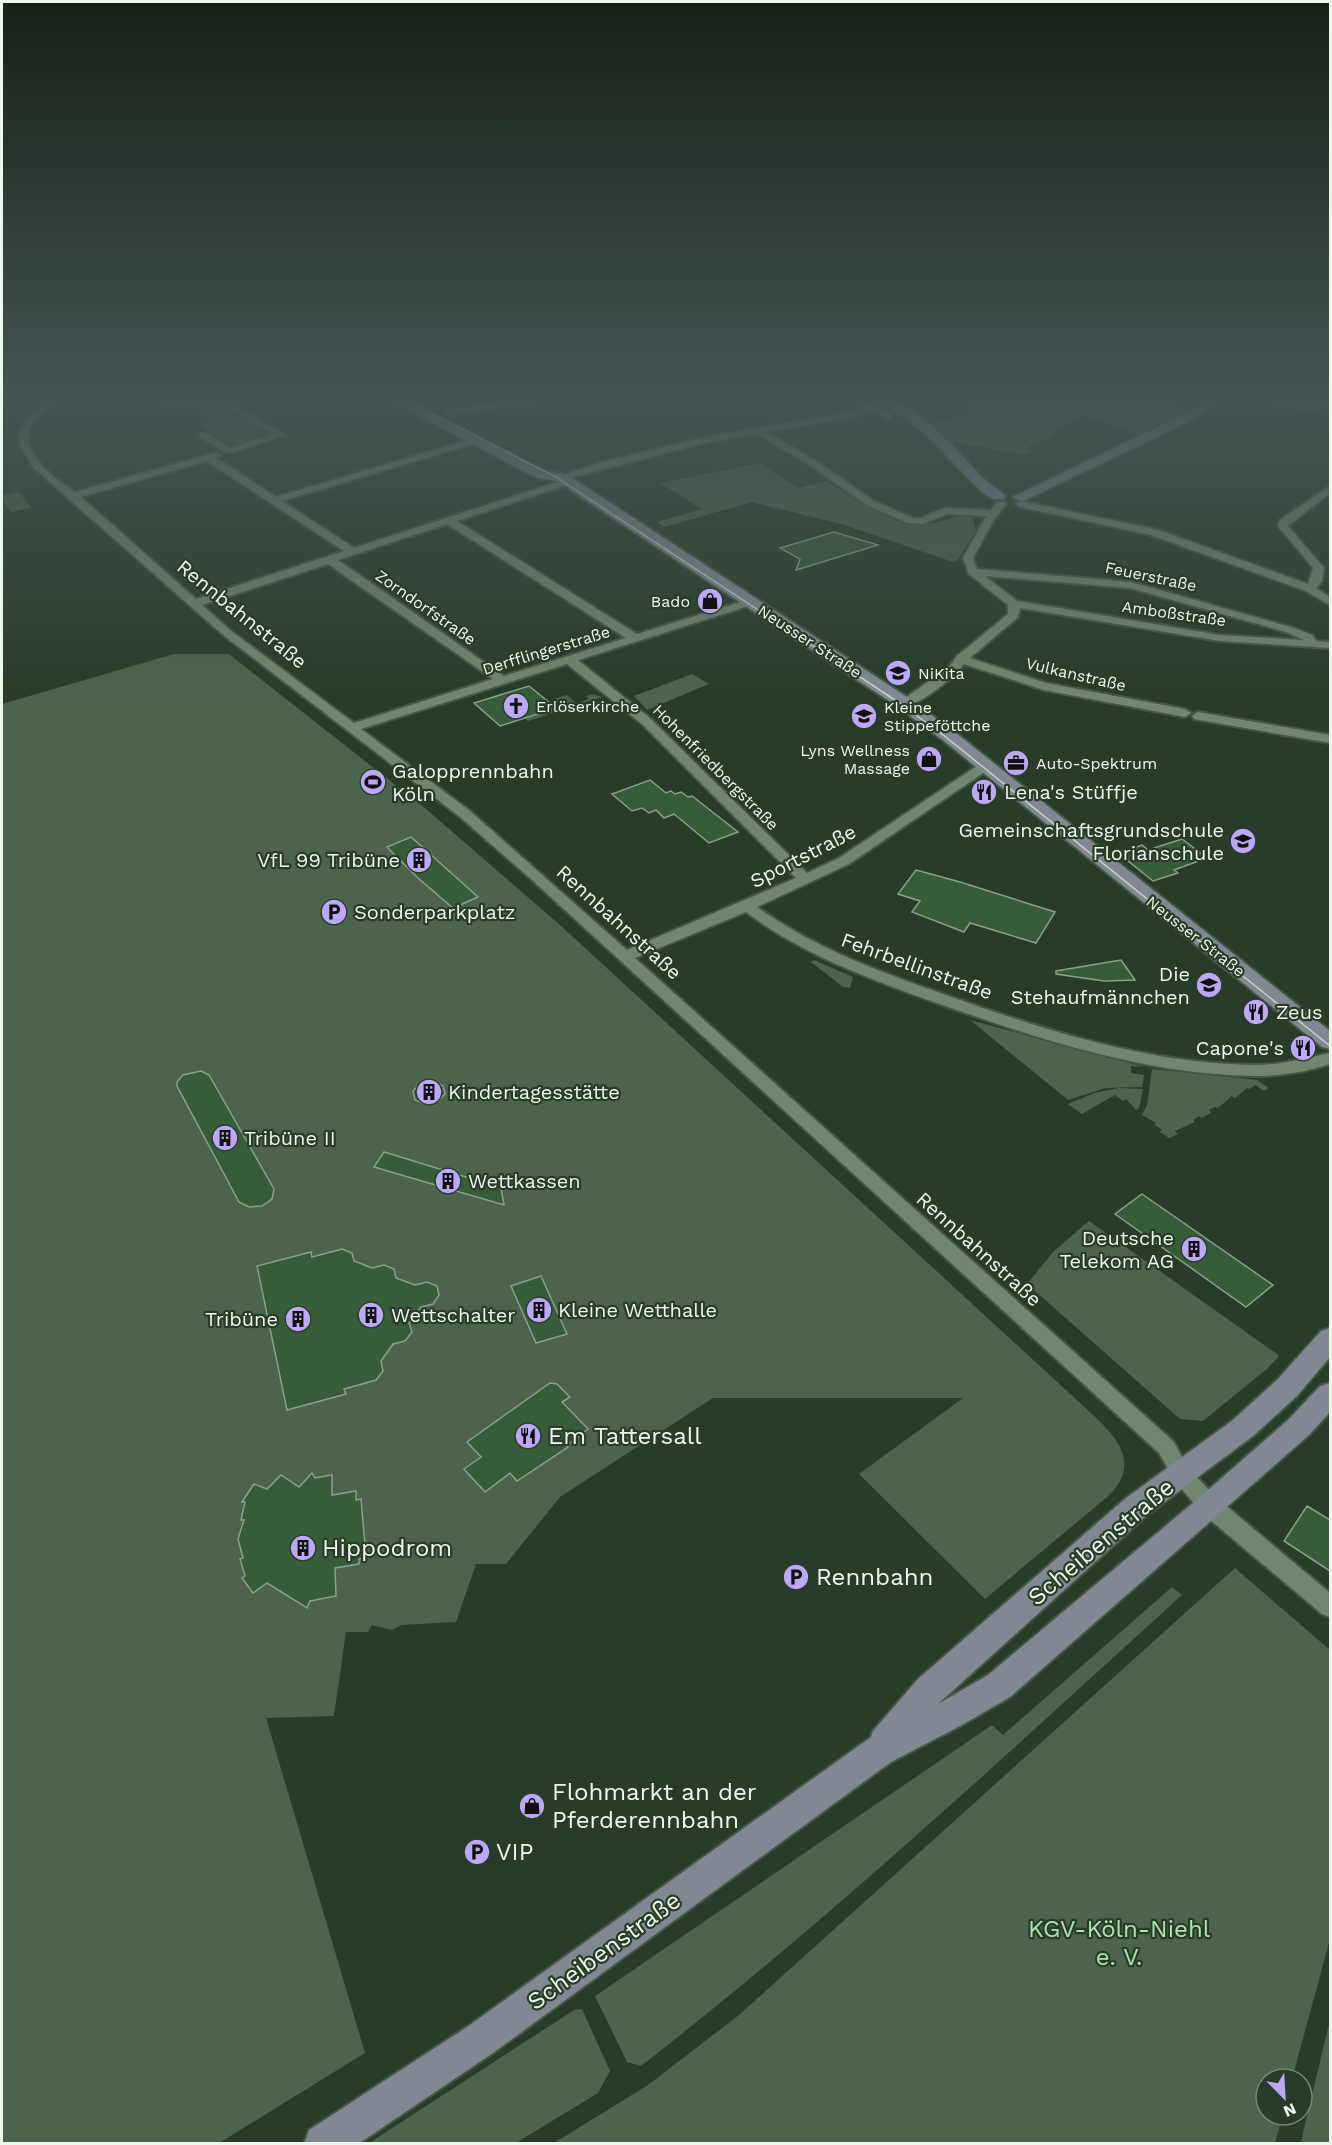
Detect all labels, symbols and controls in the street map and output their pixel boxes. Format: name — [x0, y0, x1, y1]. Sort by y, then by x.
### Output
street label: Rennbahnstraße — [172, 554, 312, 674]
street label: Feuerstraße — [1103, 558, 1198, 595]
street label: Zorndorfstraße — [372, 566, 479, 649]
shop icon: Bado — [695, 586, 725, 616]
place label: Bado — [651, 592, 690, 611]
street label: Amboßstraße — [1121, 597, 1227, 630]
street label: Neusser Straße — [754, 601, 865, 682]
street label: Derfflingerstraße — [480, 622, 612, 679]
street label: Vulkanstraße — [1024, 654, 1128, 695]
school or university icon: NiKita — [883, 658, 913, 688]
place label: NiKita — [918, 664, 965, 683]
church icon: Erlöserkirche — [501, 691, 531, 721]
place label: Erlöserkirche — [536, 697, 639, 716]
place label: Kleine Stippeföttche — [884, 698, 990, 735]
street label: Hohenfriedbergstraße — [649, 701, 782, 834]
school or university icon: Kleine Stippeföttche — [849, 701, 879, 731]
place label: Lyns Wellness Massage — [800, 741, 910, 778]
shop icon: Lyns Wellness Massage — [914, 744, 944, 774]
office icon: Auto-Spektrum — [1001, 748, 1031, 778]
place label: Auto-Spektrum — [1036, 754, 1157, 773]
place label: Galopprennbahn Köln — [392, 759, 554, 806]
sports icon: Galopprennbahn Köln — [358, 767, 388, 797]
restaurant icon: Lena's Stüffje — [969, 777, 999, 807]
place label: Lena's Stüffje — [1004, 780, 1138, 804]
place label: Gemeinschaftsgrundschule Florianschule — [958, 818, 1224, 865]
street label: Sportstraße — [746, 819, 860, 893]
school or university icon: Gemeinschaftsgrundschule Florianschule — [1228, 826, 1258, 856]
building icon: VfL 99 Tribüne — [404, 845, 434, 875]
place label: VfL 99 Tribüne — [257, 848, 400, 872]
street label: Rennbahnstraße — [552, 860, 686, 984]
street label: Neusser Straße — [1143, 892, 1249, 981]
parking icon: Sonderparkplatz — [319, 897, 349, 927]
place label: Sonderparkplatz — [354, 900, 515, 924]
street label: Fehrbellinstraße — [838, 927, 996, 1005]
place label: Die Stehaufmännchen — [1011, 962, 1190, 1009]
school or university icon: Die Stehaufmännchen — [1194, 970, 1224, 1000]
restaurant icon: Zeus — [1241, 997, 1271, 1027]
place label: Zeus — [1276, 1000, 1323, 1024]
restaurant icon: Capone's — [1288, 1033, 1318, 1063]
place label: Capone's — [1196, 1036, 1284, 1060]
building icon: Kindertagesstätte — [414, 1077, 444, 1107]
place label: Kindertagesstätte — [448, 1080, 620, 1104]
building icon: Tribüne II — [210, 1123, 240, 1153]
place label: Tribüne II — [244, 1126, 336, 1150]
building icon: Wettkassen — [433, 1166, 463, 1196]
place label: Wettkassen — [468, 1169, 581, 1193]
street label: Rennbahnstraße — [912, 1187, 1046, 1311]
place label: Deutsche Telekom AG — [1060, 1226, 1174, 1273]
building icon: Deutsche Telekom AG — [1179, 1234, 1209, 1264]
building icon: Kleine Wetthalle — [524, 1295, 554, 1325]
place label: Kleine Wetthalle — [558, 1298, 717, 1322]
building icon: Wettschalter — [356, 1300, 386, 1330]
place label: Wettschalter — [391, 1303, 516, 1327]
building icon: Tribüne — [283, 1304, 313, 1334]
place label: Tribüne — [205, 1307, 278, 1331]
restaurant icon: Em Tattersall — [513, 1421, 543, 1451]
place label: Em Tattersall — [548, 1422, 702, 1450]
street label: Scheibenstraße — [1022, 1473, 1180, 1611]
building icon: Hippodrom — [288, 1533, 318, 1563]
place label: Hippodrom — [322, 1534, 452, 1562]
parking icon: Rennbahn — [781, 1562, 811, 1592]
place label: Rennbahn — [816, 1563, 933, 1591]
place label: Flohmarkt an der Pferderennbahn — [552, 1778, 757, 1834]
shop icon: Flohmarkt an der Pferderennbahn — [517, 1791, 547, 1821]
parking icon: VIP — [462, 1837, 492, 1867]
place label: VIP — [496, 1838, 533, 1866]
street label: Scheibenstraße — [522, 1886, 686, 2016]
park label: KGV-Köln-Niehl e. V. — [1028, 1915, 1211, 1971]
north arrow — [1254, 2067, 1314, 2127]
text: N — [1281, 2099, 1299, 2121]

